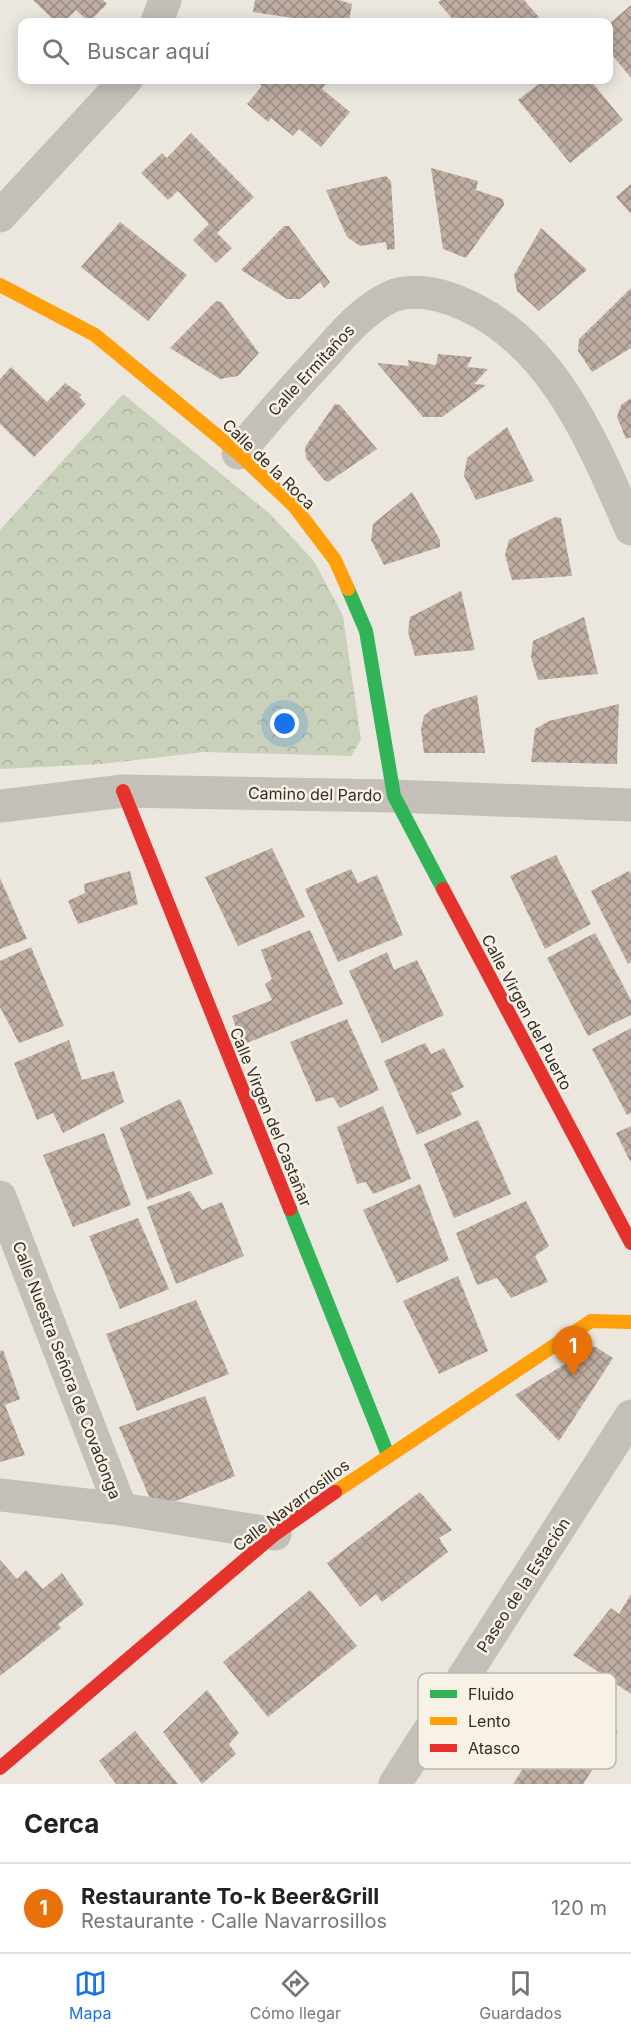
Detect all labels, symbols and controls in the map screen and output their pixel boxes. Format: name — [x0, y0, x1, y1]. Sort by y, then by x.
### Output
search box — [18, 18, 613, 84]
icon: search — [39, 35, 72, 68]
text: Buscar aquí — [87, 38, 210, 64]
street label: Calle Ermitaños — [264, 320, 358, 420]
street label: Calle de la Roca — [218, 415, 320, 513]
your location — [270, 709, 299, 738]
street label: Camino del Pardo — [248, 783, 382, 805]
street label: Calle Virgen del Puerto — [477, 931, 577, 1093]
street label: Calle Virgen del Castañar — [226, 1025, 316, 1209]
street label: Calle Nuestra Señora de Covadonga — [8, 1238, 126, 1502]
pin: 1 — [554, 1326, 592, 1376]
street label: Calle Navarrosillos — [229, 1455, 353, 1555]
street label: Paseo de la Estación — [472, 1514, 574, 1656]
legend — [418, 1673, 616, 1769]
text: Fluido — [468, 1684, 514, 1704]
text: Lento — [468, 1711, 511, 1731]
text: Atasco — [468, 1738, 520, 1758]
text: Cerca — [24, 1808, 99, 1839]
text: Restaurante To-k Beer&Grill — [81, 1883, 379, 1909]
text: 1 — [39, 1896, 48, 1920]
text: 120 m — [551, 1896, 607, 1920]
text: Restaurante · Calle Navarrosillos — [81, 1909, 387, 1933]
tab: Mapa — [69, 1967, 111, 2023]
tab: Cómo llegar — [250, 1967, 341, 2023]
tab: Guardados — [479, 1967, 562, 2023]

